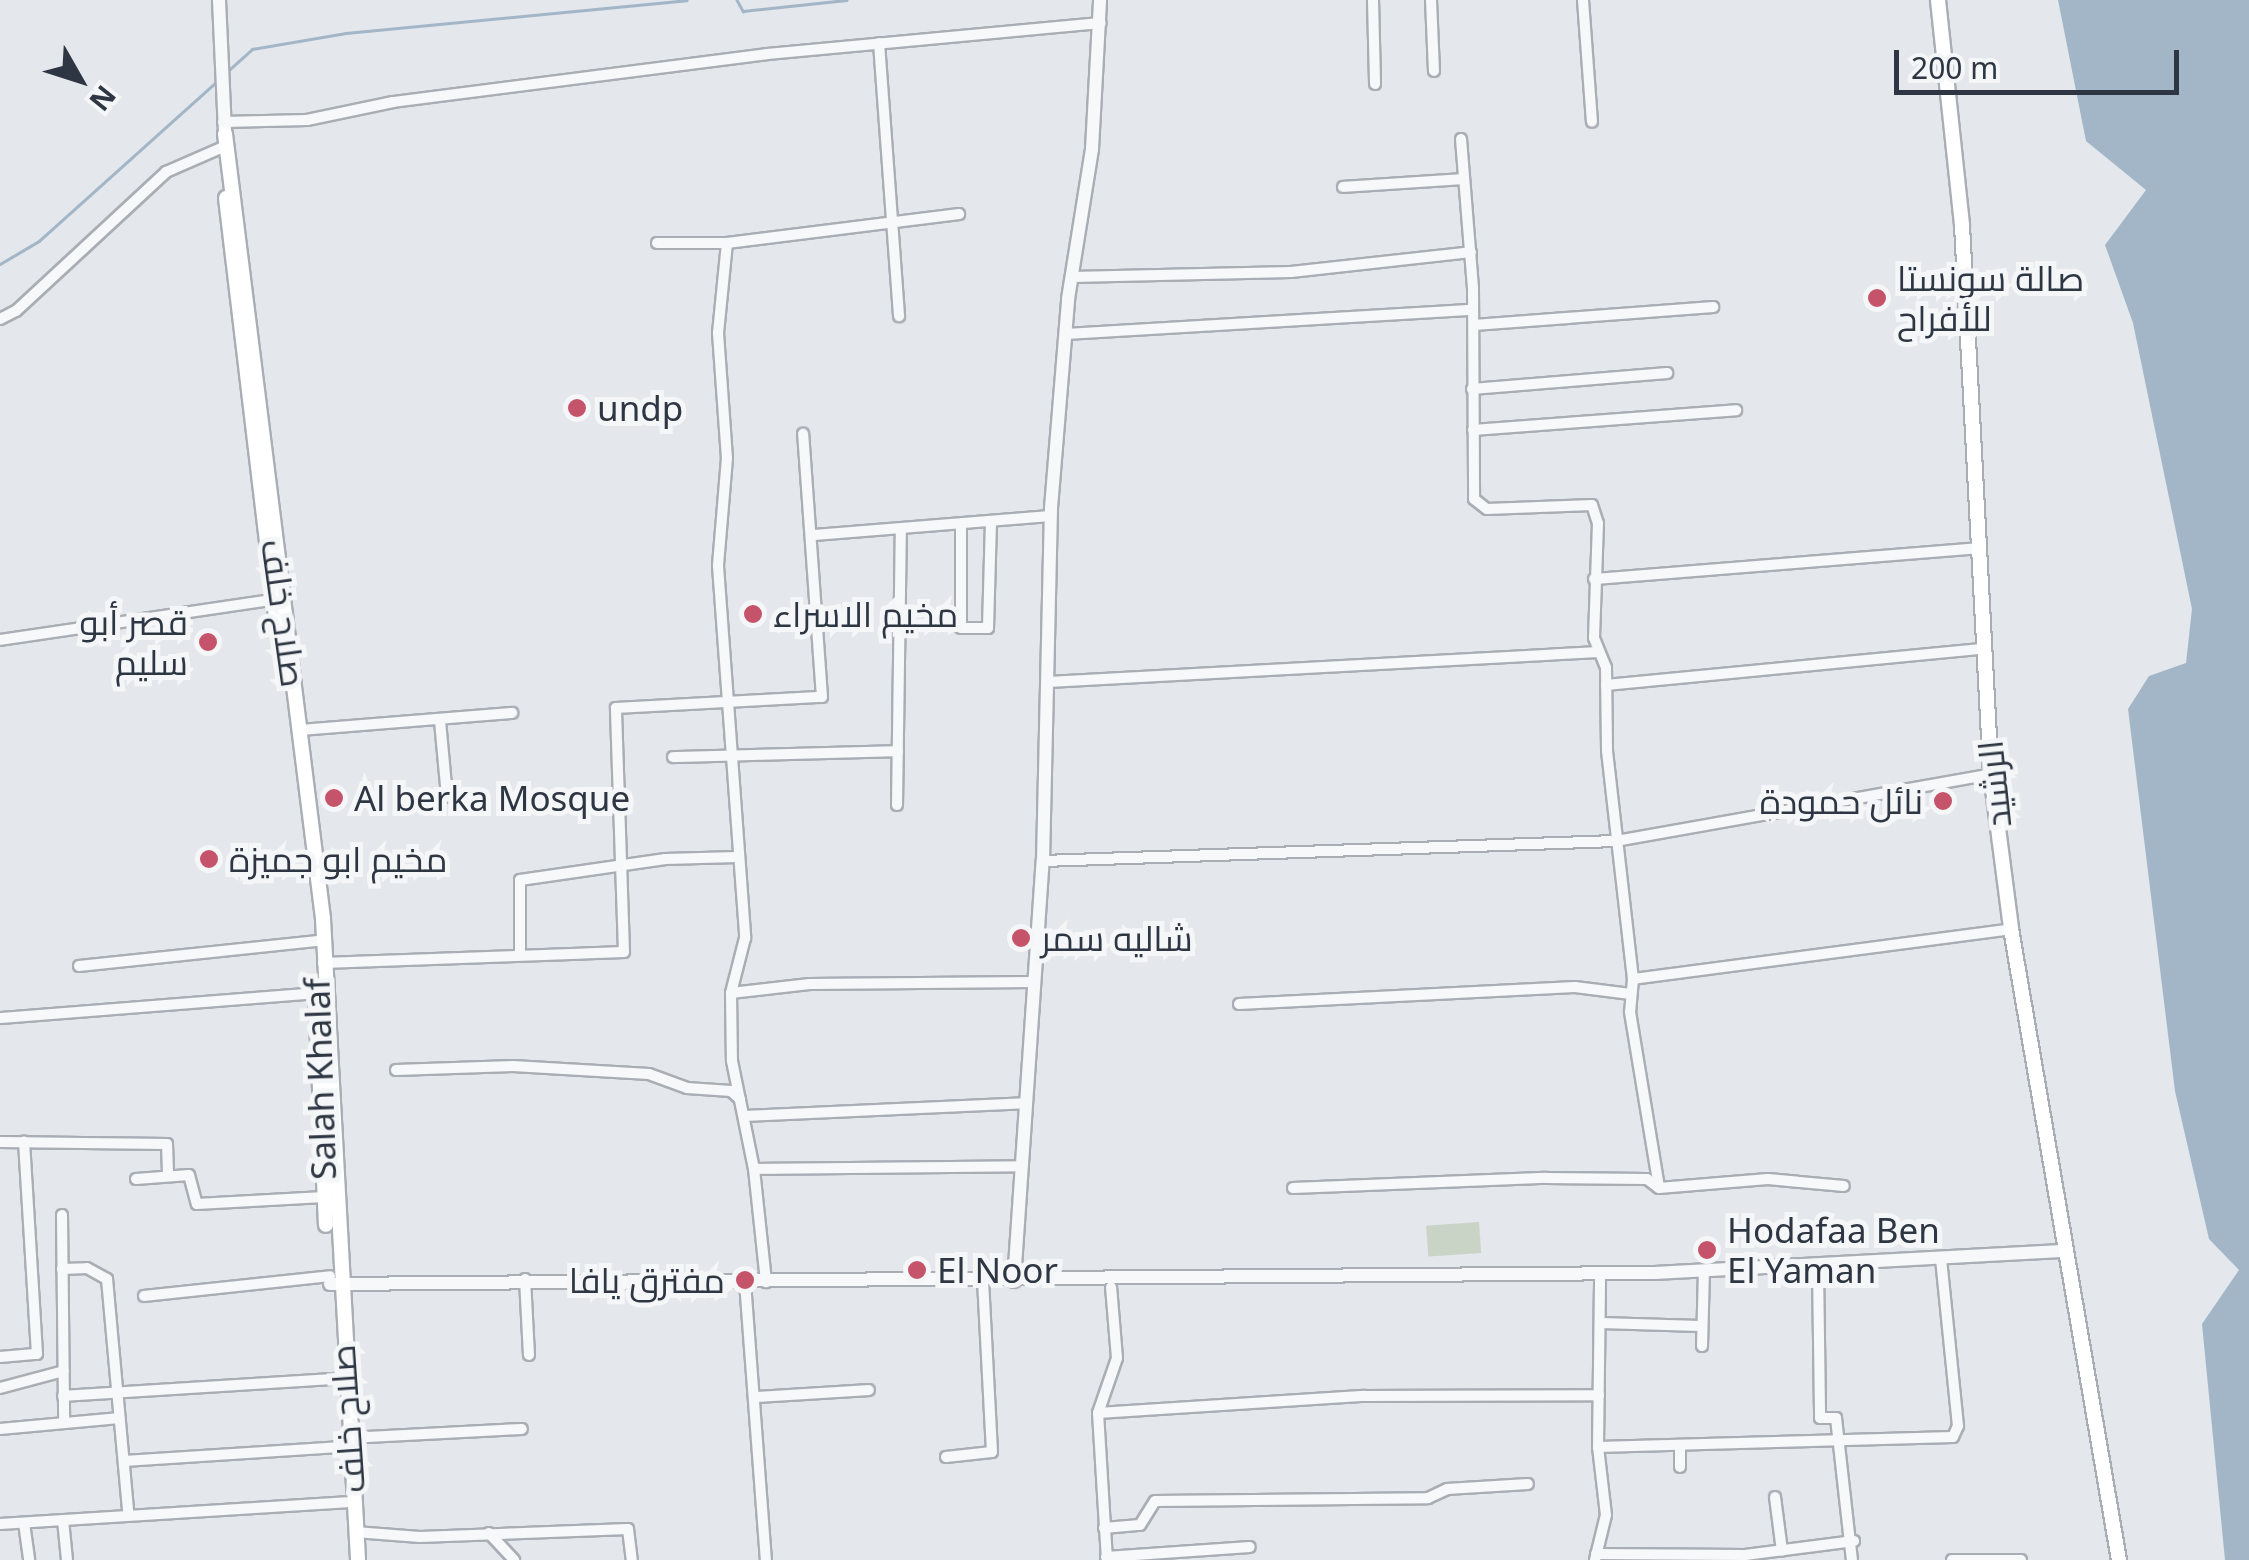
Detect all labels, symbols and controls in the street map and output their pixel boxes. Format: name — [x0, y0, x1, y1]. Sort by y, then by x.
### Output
north arrow — [30, 30, 130, 130]
scale bar — [1899, 30, 2184, 92]
text: 200 m — [1911, 47, 1998, 88]
text: N — [81, 78, 125, 120]
place label: صالة سونستا للأفراح — [1897, 257, 2084, 339]
marker: صالة سونستا للأفراح — [1866, 287, 1888, 309]
place label: undp — [597, 387, 683, 429]
marker: undp — [566, 397, 588, 419]
street label: صلاح خلف — [253, 536, 315, 690]
place label: مخيم الاسراء — [773, 593, 958, 635]
place label: قصر أبو سليم — [80, 601, 188, 683]
marker: مخيم الاسراء — [742, 603, 764, 625]
marker: قصر أبو سليم — [197, 631, 219, 653]
street label: الرشيد — [1969, 738, 2019, 830]
place label: Al berka Mosque — [354, 777, 630, 819]
place label: نائل حمودة — [1760, 780, 1923, 822]
marker: Al berka Mosque — [323, 787, 345, 809]
marker: نائل حمودة — [1932, 790, 1954, 812]
place label: مخيم ابو جميزة — [229, 838, 447, 880]
marker: مخيم ابو جميزة — [198, 848, 220, 870]
place label: شاليه سمر — [1041, 917, 1193, 959]
marker: شاليه سمر — [1010, 927, 1032, 949]
street label: Salah Khalaf — [295, 977, 345, 1181]
place label: Hodafaa Ben El Yaman — [1727, 1209, 1940, 1291]
marker: Hodafaa Ben El Yaman — [1696, 1239, 1718, 1261]
place label: El Noor — [937, 1249, 1058, 1291]
place label: مفترق يافا — [569, 1259, 725, 1301]
marker: El Noor — [906, 1259, 928, 1281]
marker: مفترق يافا — [734, 1269, 756, 1291]
street label: صلاح خلف — [321, 1343, 373, 1495]

